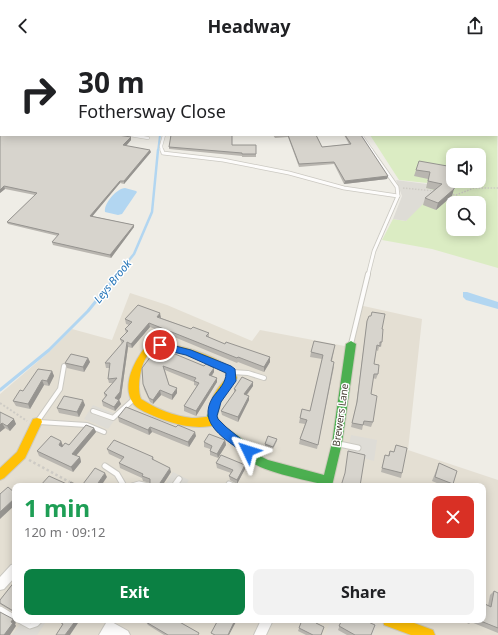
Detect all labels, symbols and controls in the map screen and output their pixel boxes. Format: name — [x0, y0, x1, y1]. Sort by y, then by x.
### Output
text: Headway — [207, 14, 291, 38]
icon: back — [12, 15, 34, 37]
icon: share — [464, 15, 486, 37]
text: 30 m — [78, 63, 145, 101]
icon: right — [12, 68, 64, 120]
text: Fothersway Close — [78, 99, 226, 123]
map controls — [446, 148, 486, 236]
button: sound — [446, 148, 486, 188]
button: search — [446, 196, 486, 236]
water label: Leys Brook — [90, 256, 134, 306]
pin — [143, 328, 177, 362]
icon: arrive — [149, 334, 171, 356]
street label: Brewers Lane — [329, 382, 351, 447]
position arrow — [227, 430, 269, 472]
text: 1 min — [24, 491, 90, 524]
button: close — [432, 496, 474, 538]
text: 120 m · 09:12 — [24, 523, 105, 541]
button: Exit — [24, 569, 245, 615]
button: Share — [253, 569, 474, 615]

